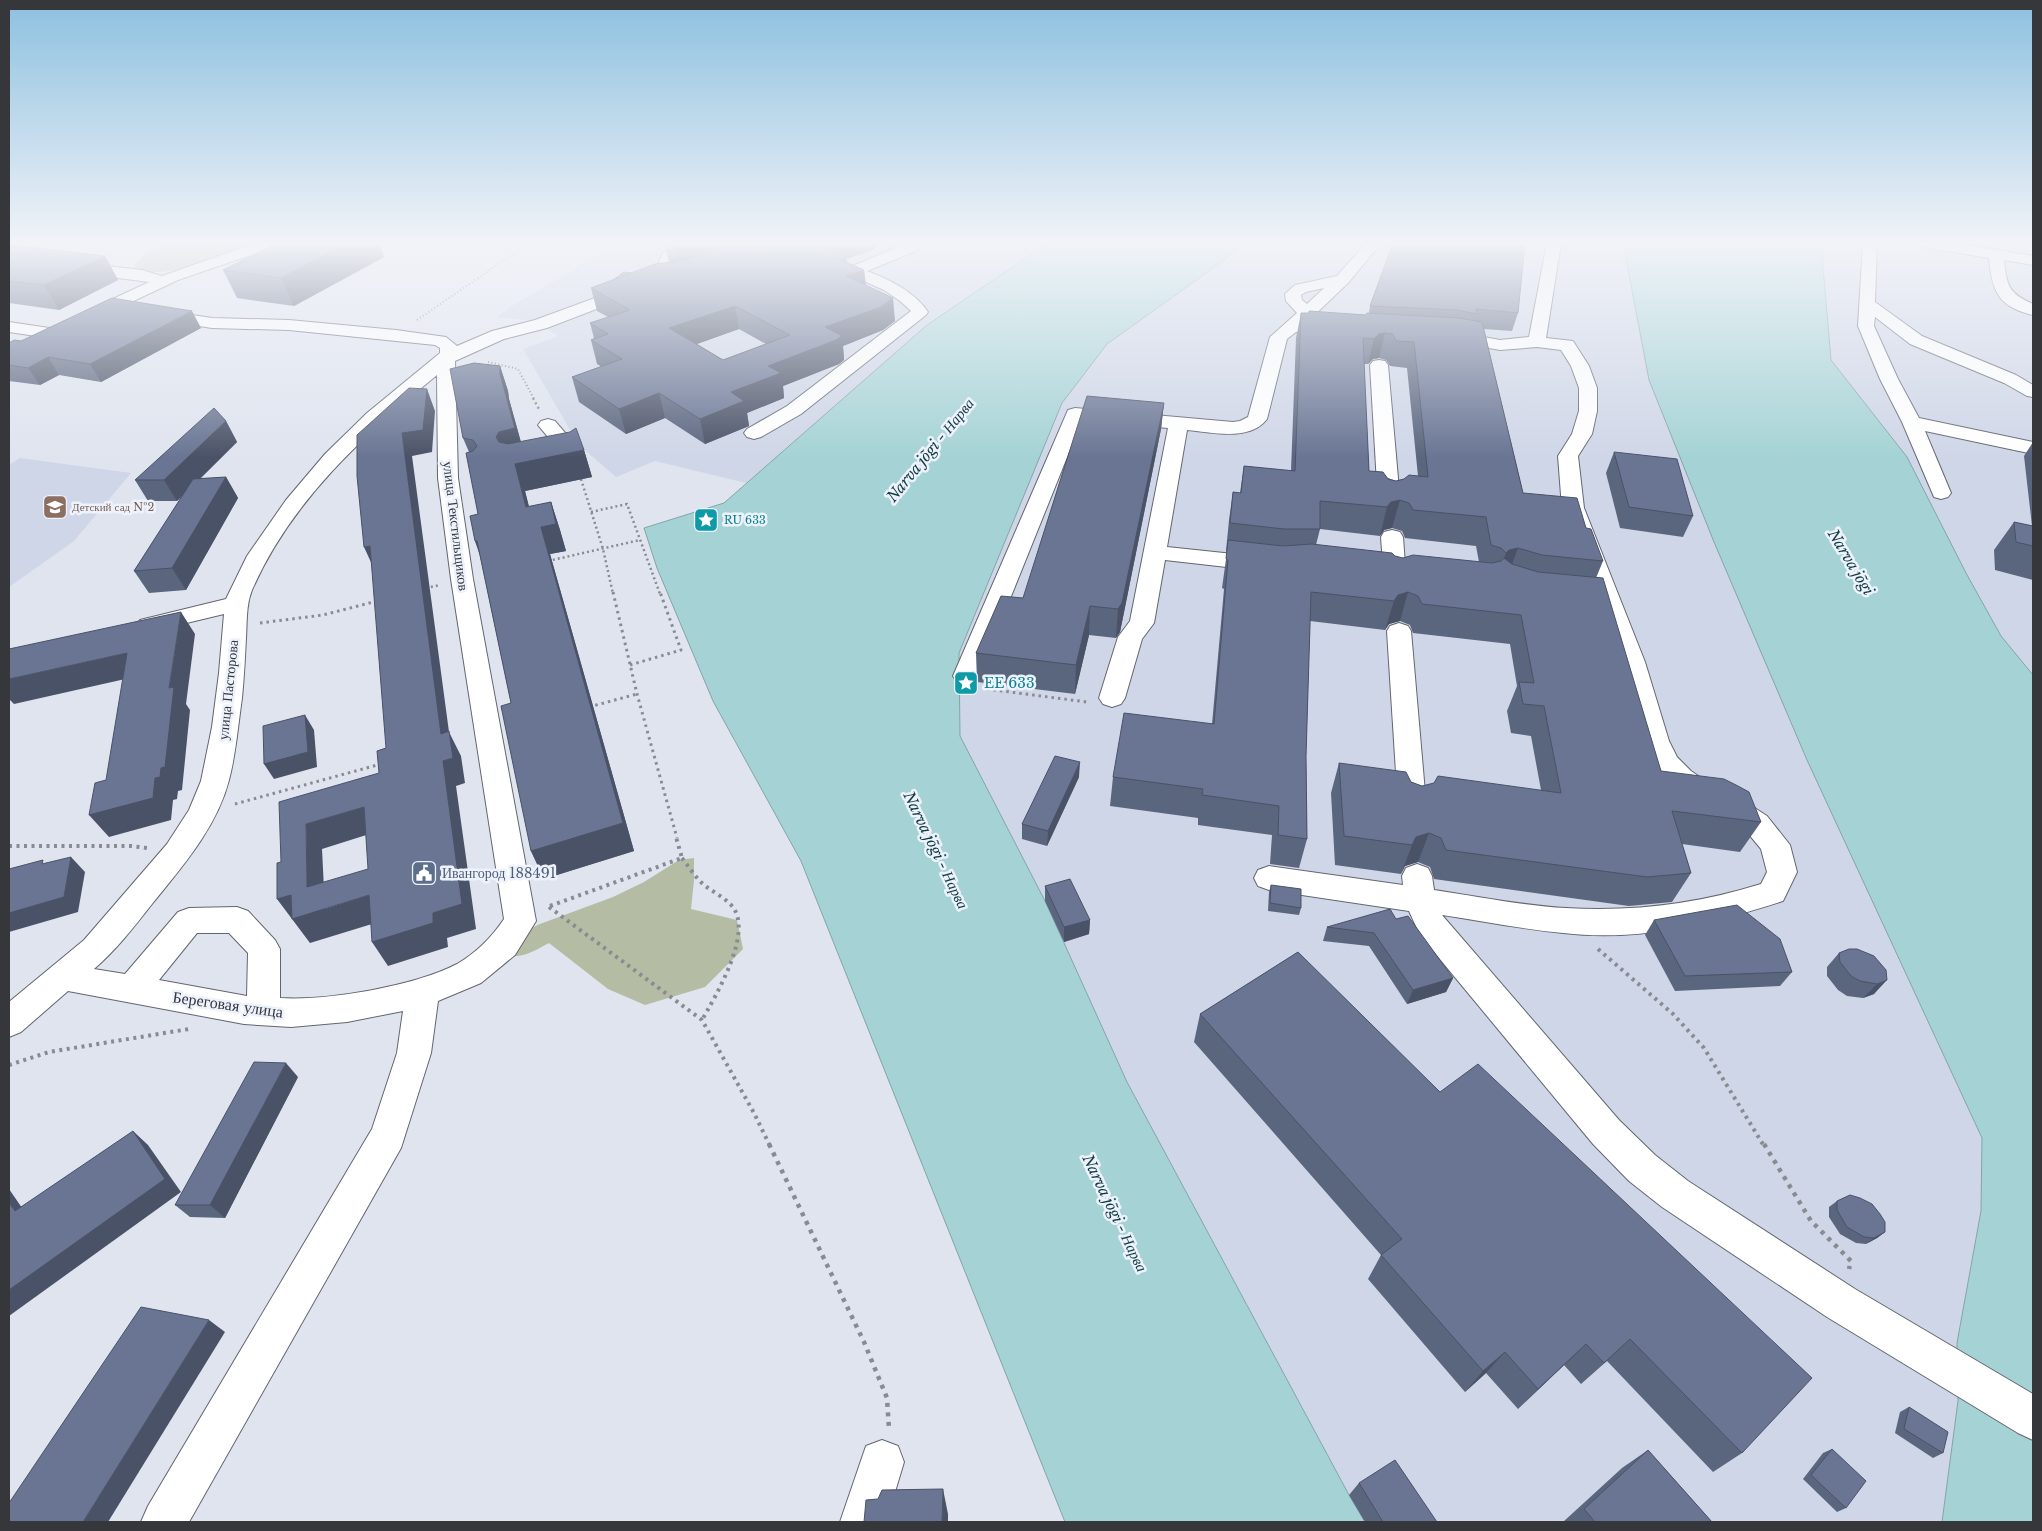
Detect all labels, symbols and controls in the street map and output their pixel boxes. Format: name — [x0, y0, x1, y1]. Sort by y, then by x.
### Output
water label: Narva jõgi - Нарва — [882, 394, 978, 507]
street label: улица Текстильщиков — [439, 460, 473, 592]
school or university icon: Детский сад №2 — [42, 494, 68, 520]
place label: Детский сад №2 — [72, 500, 154, 514]
place icon: RU 633 — [693, 507, 719, 533]
place label: RU 633 — [724, 513, 766, 527]
water label: Narva jõgi — [1823, 525, 1879, 599]
street label: улица Пасторова — [214, 638, 242, 741]
place icon: EE 633 — [953, 670, 979, 696]
place label: EE 633 — [984, 674, 1035, 692]
water label: Narva jõgi - Нарва — [899, 787, 973, 912]
public building icon: Ивангород 188491 — [411, 860, 437, 886]
place label: Ивангород 188491 — [442, 864, 556, 882]
street label: Береговая улица — [171, 986, 285, 1022]
water label: Narva jõgi - Нарва — [1078, 1150, 1152, 1275]

